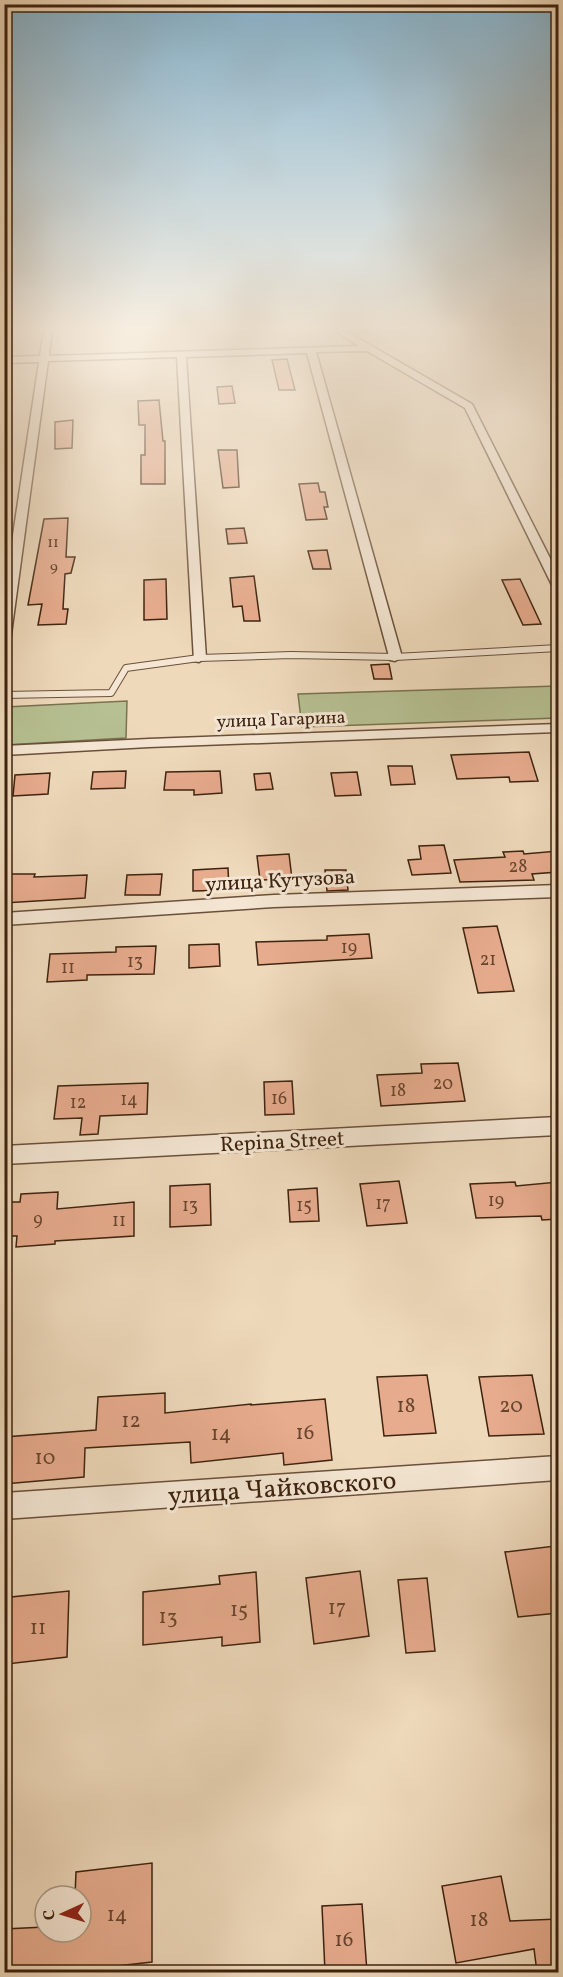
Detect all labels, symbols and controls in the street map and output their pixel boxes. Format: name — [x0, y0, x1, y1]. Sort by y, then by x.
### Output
house number: 11 — [47, 533, 59, 554]
house number: 9 — [50, 557, 58, 578]
street label: улица Гагарина — [216, 706, 346, 735]
house number: 28 — [509, 855, 527, 880]
street label: улица Кутузова — [204, 863, 356, 900]
house number: 19 — [341, 936, 357, 961]
house number: 21 — [480, 948, 496, 973]
house number: 13 — [127, 950, 143, 975]
house number: 11 — [61, 956, 75, 981]
house number: 20 — [433, 1072, 453, 1097]
house number: 18 — [390, 1079, 406, 1104]
house number: 16 — [271, 1087, 287, 1112]
house number: 14 — [120, 1088, 138, 1113]
house number: 12 — [70, 1091, 86, 1116]
street label: Repina Street — [219, 1125, 345, 1160]
house number: 19 — [488, 1189, 504, 1214]
house number: 17 — [375, 1192, 391, 1217]
house number: 13 — [182, 1194, 198, 1219]
house number: 15 — [296, 1194, 312, 1219]
house number: 9 — [33, 1208, 43, 1233]
house number: 11 — [112, 1209, 126, 1234]
house number: 18 — [397, 1392, 415, 1421]
house number: 20 — [499, 1392, 523, 1421]
house number: 12 — [121, 1407, 141, 1436]
house number: 16 — [296, 1419, 314, 1448]
house number: 14 — [211, 1420, 231, 1449]
house number: 10 — [35, 1444, 55, 1473]
street label: улица Чайковского — [167, 1463, 398, 1515]
house number: 17 — [328, 1594, 346, 1623]
house number: 15 — [230, 1596, 248, 1625]
house number: 13 — [159, 1603, 177, 1632]
house number: 11 — [30, 1614, 46, 1643]
north arrow — [33, 1884, 93, 1944]
house number: 14 — [107, 1901, 127, 1930]
house number: 18 — [470, 1906, 488, 1935]
text: С — [39, 1909, 61, 1921]
house number: 16 — [335, 1926, 353, 1955]

